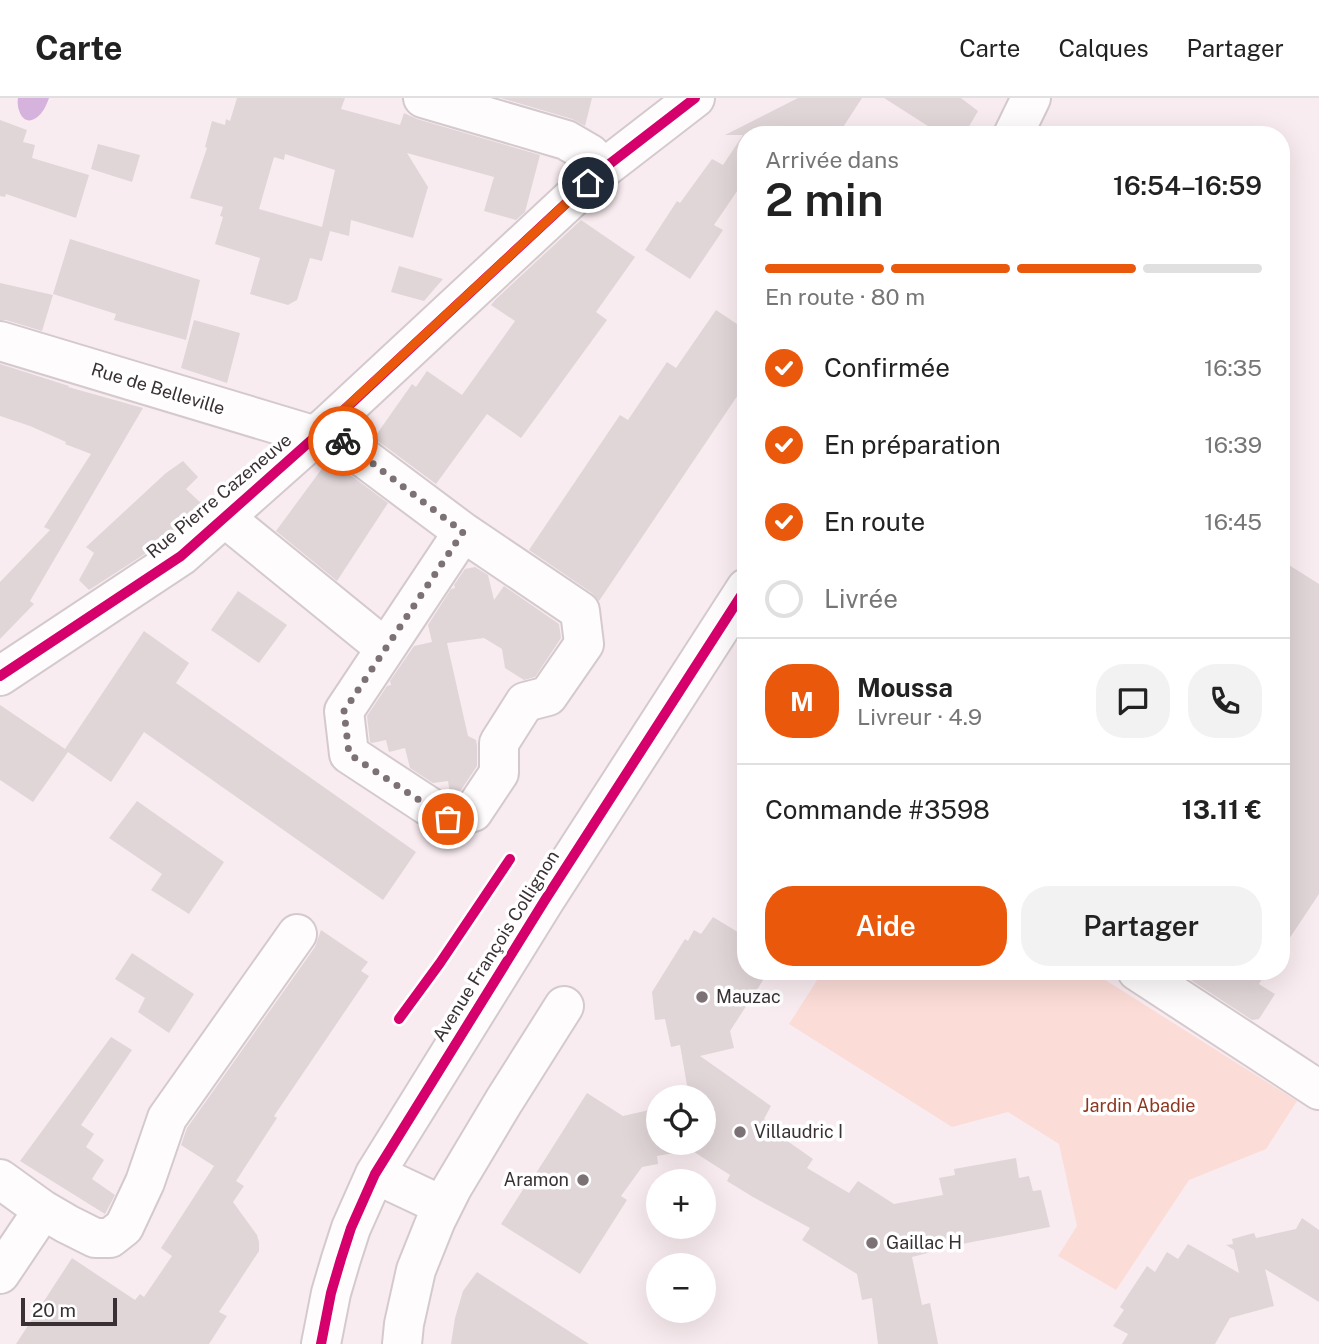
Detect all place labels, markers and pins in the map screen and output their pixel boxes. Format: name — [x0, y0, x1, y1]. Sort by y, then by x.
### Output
pin — [558, 153, 618, 213]
pin — [418, 789, 478, 849]
place label: Mauzac — [716, 986, 781, 1007]
marker: Mauzac — [694, 989, 710, 1005]
place label: Villaudric I — [754, 1121, 843, 1142]
marker: Villaudric I — [732, 1124, 748, 1140]
place label: Aramon — [503, 1169, 569, 1190]
marker: Aramon — [575, 1172, 591, 1188]
place label: Gaillac H — [886, 1232, 962, 1253]
marker: Gaillac H — [864, 1235, 880, 1251]

